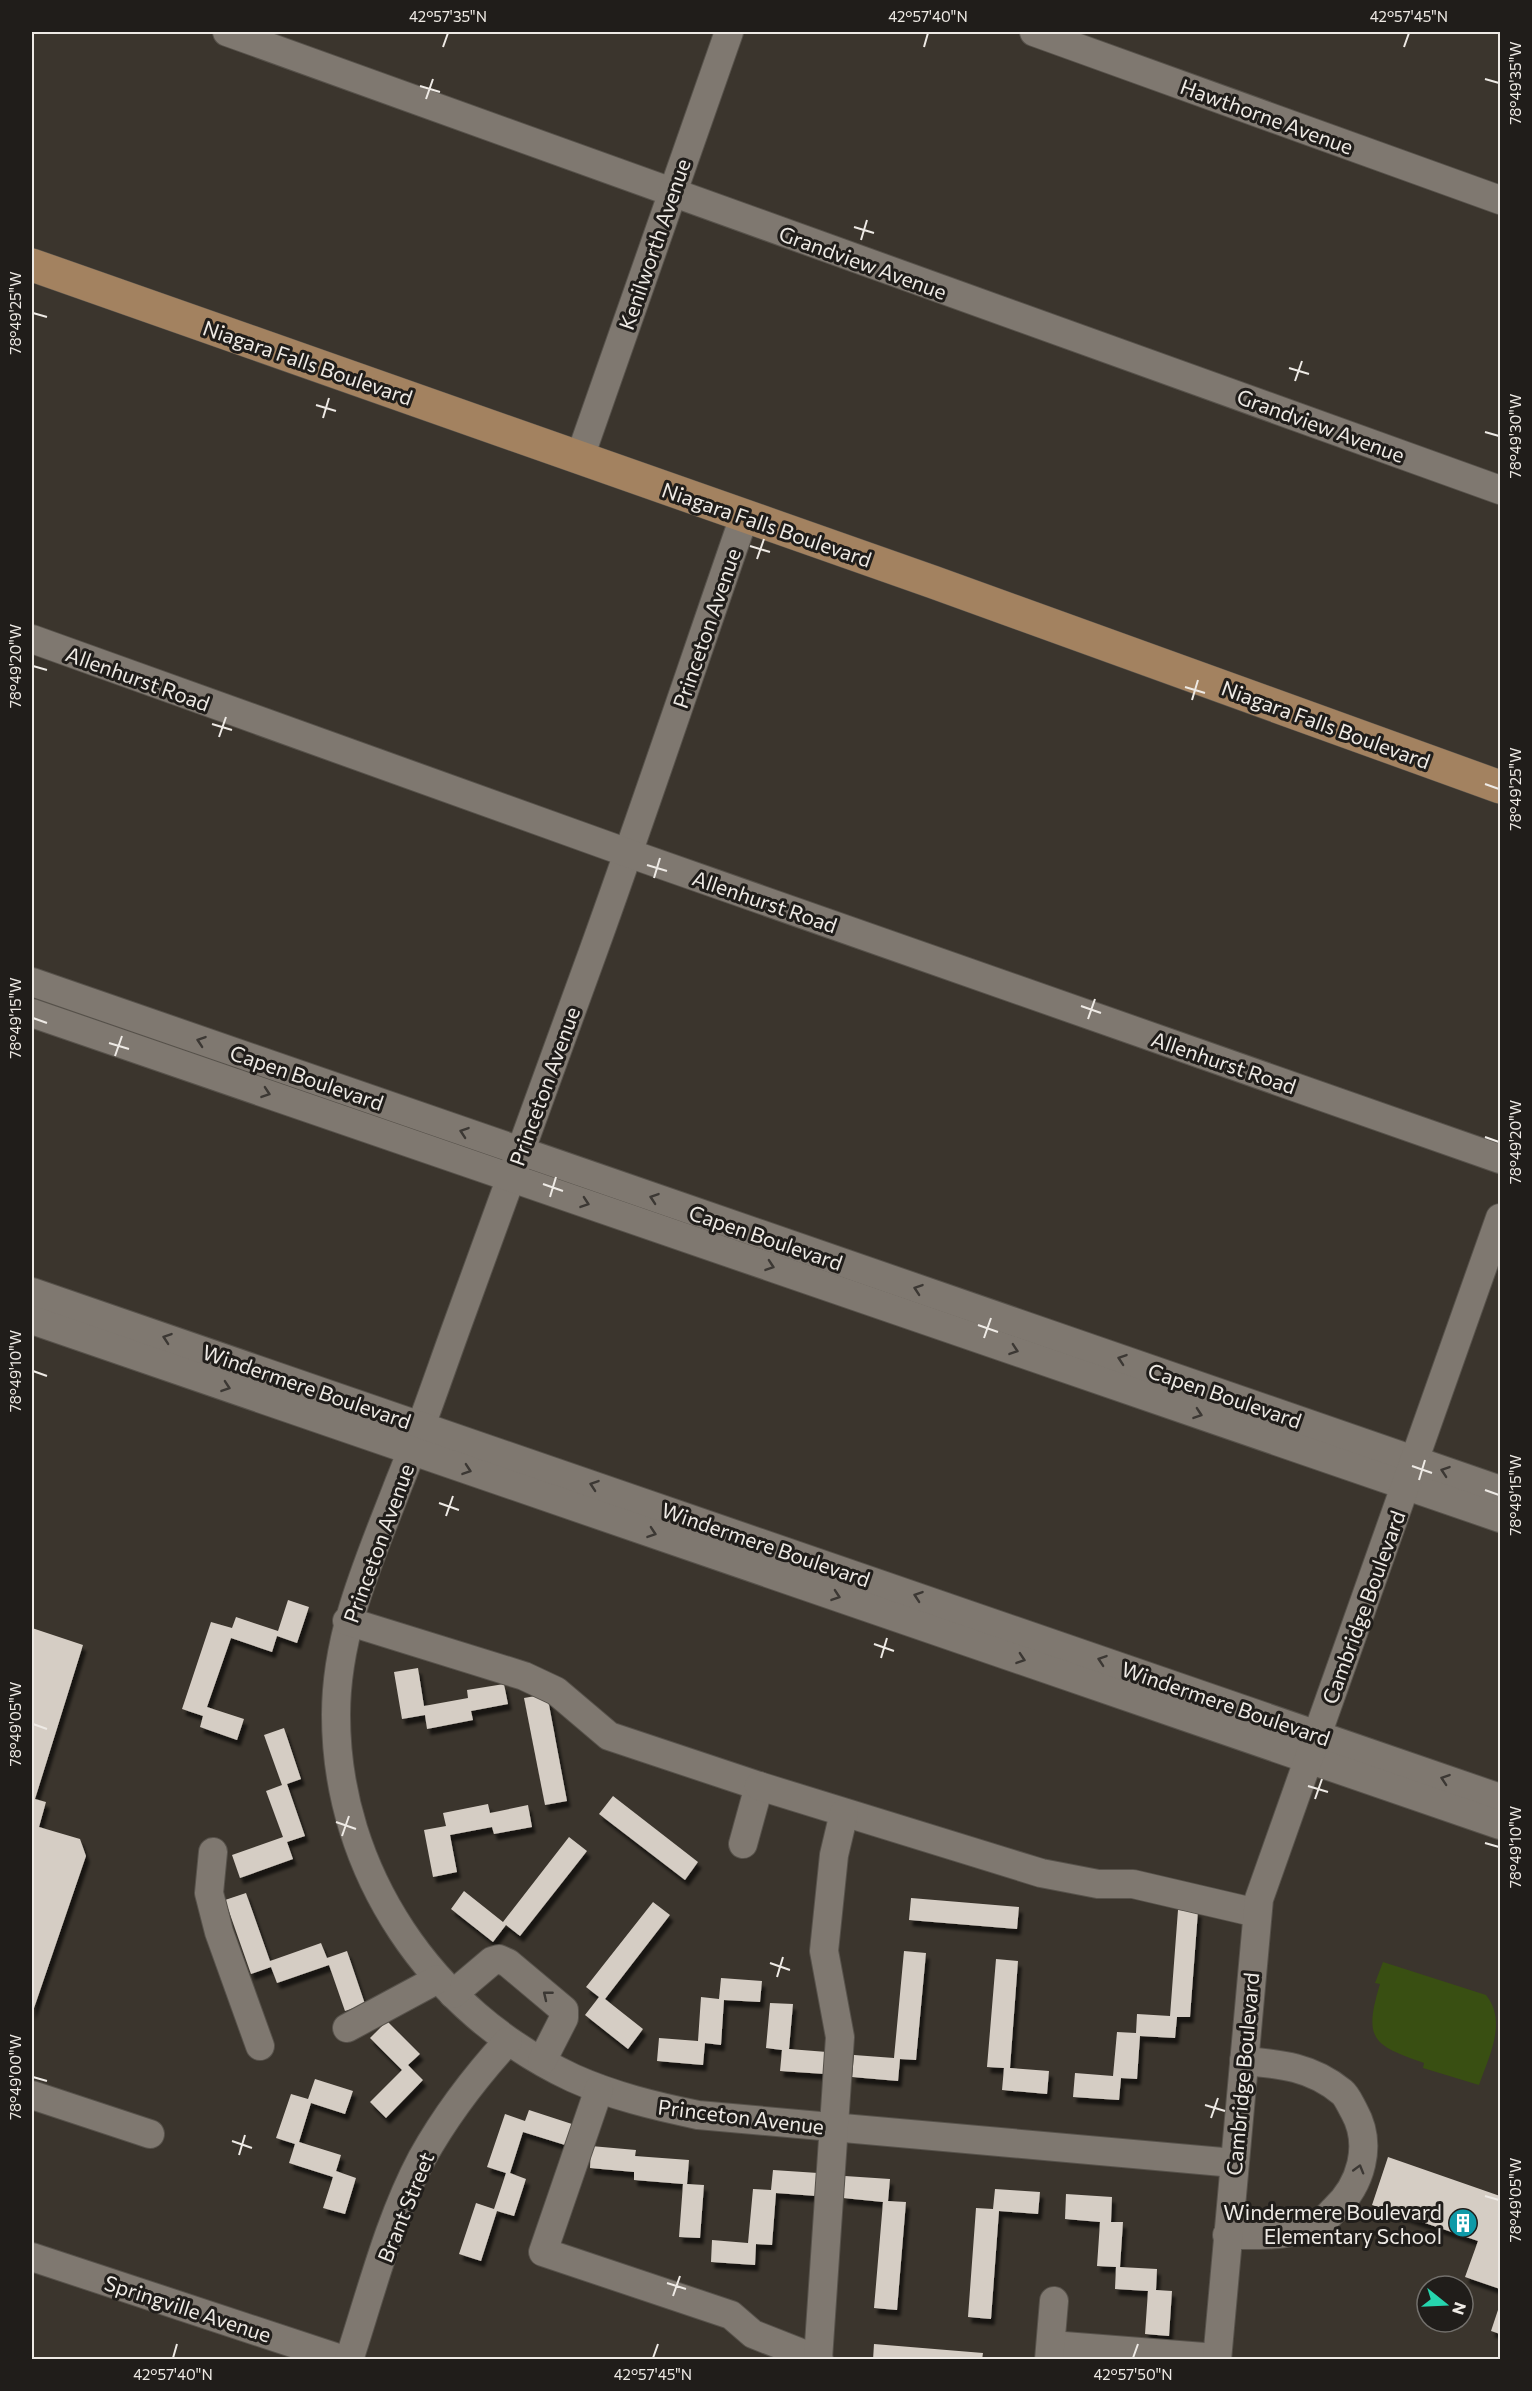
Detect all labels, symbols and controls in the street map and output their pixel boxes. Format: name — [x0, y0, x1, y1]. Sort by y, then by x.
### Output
text: 42°57'35"N — [409, 7, 487, 25]
text: 42°57'40"N — [888, 7, 968, 25]
text: 42°57'45"N — [1370, 7, 1448, 25]
text: 78°49'35"W — [1506, 41, 1524, 125]
street label: Hawthorne Avenue — [1177, 73, 1357, 159]
street label: Kenilworth Avenue — [613, 155, 695, 333]
street label: Grandview Avenue — [776, 220, 950, 304]
text: 78°49'25"W — [6, 272, 24, 354]
street label: Niagara Falls Boulevard — [200, 314, 416, 410]
street label: Grandview Avenue — [1234, 383, 1408, 467]
text: 78°49'30"W — [1506, 394, 1524, 478]
street label: Niagara Falls Boulevard — [659, 476, 875, 572]
street label: Princeton Avenue — [667, 545, 745, 711]
text: 78°49'20"W — [6, 624, 24, 708]
street label: Allenhurst Road — [63, 640, 213, 716]
street label: Niagara Falls Boulevard — [1218, 675, 1434, 773]
text: 78°49'25"W — [1506, 748, 1524, 830]
street label: Allenhurst Road — [689, 865, 841, 937]
text: 78°49'15"W — [6, 977, 24, 1059]
street label: Princeton Avenue — [504, 1003, 584, 1169]
street label: Allenhurst Road — [1148, 1026, 1300, 1098]
one-way arrow — [196, 1035, 207, 1048]
street label: Capen Boulevard — [227, 1039, 387, 1115]
one-way arrow — [260, 1086, 271, 1099]
text: 78°49'20"W — [1506, 1100, 1524, 1184]
one-way arrow — [459, 1127, 470, 1140]
one-way arrow — [649, 1193, 660, 1205]
one-way arrow — [579, 1196, 590, 1208]
street label: Capen Boulevard — [686, 1199, 846, 1275]
one-way arrow — [764, 1259, 775, 1272]
one-way arrow — [913, 1284, 924, 1296]
text: 78°49'10"W — [6, 1330, 24, 1412]
one-way arrow — [162, 1333, 173, 1346]
street label: Windermere Boulevard — [200, 1339, 414, 1433]
one-way arrow — [1008, 1343, 1019, 1356]
one-way arrow — [1117, 1354, 1128, 1367]
street label: Capen Boulevard — [1145, 1357, 1305, 1433]
one-way arrow — [220, 1380, 231, 1392]
one-way arrow — [1192, 1406, 1203, 1419]
text: 78°49'15"W — [1506, 1454, 1524, 1536]
street label: Princeton Avenue — [338, 1460, 418, 1626]
one-way arrow — [461, 1462, 472, 1475]
one-way arrow — [1440, 1466, 1451, 1478]
one-way arrow — [589, 1480, 600, 1492]
street label: Windermere Boulevard — [659, 1497, 873, 1591]
street label: Cambridge Boulevard — [1316, 1507, 1410, 1707]
one-way arrow — [646, 1526, 657, 1539]
one-way arrow — [830, 1589, 841, 1602]
one-way arrow — [913, 1591, 924, 1604]
one-way arrow — [1015, 1652, 1026, 1665]
one-way arrow — [1097, 1655, 1108, 1667]
street label: Windermere Boulevard — [1119, 1656, 1333, 1750]
text: 78°49'05"W — [6, 1682, 24, 1766]
one-way arrow — [1440, 1773, 1451, 1786]
text: 78°49'10"W — [1506, 1806, 1524, 1888]
street label: Cambridge Boulevard — [1221, 1971, 1263, 2177]
one-way arrow — [543, 1991, 554, 2002]
text: 78°49'00"W — [6, 2034, 24, 2120]
street label: Princeton Avenue — [656, 2093, 826, 2139]
street label: Brant Street — [372, 2148, 438, 2266]
text: 78°49'05"W — [1506, 2158, 1524, 2242]
one-way arrow — [1352, 2164, 1364, 2175]
place label: Windermere Boulevard Elementary School — [1223, 2199, 1442, 2248]
building icon: Windermere Boulevard Elementary School — [1447, 2207, 1479, 2239]
street label: Springville Avenue — [101, 2269, 275, 2347]
north arrow — [1415, 2274, 1475, 2334]
text: N — [1449, 2300, 1471, 2317]
text: 42°57'40"N — [133, 2365, 213, 2383]
text: 42°57'45"N — [614, 2365, 692, 2383]
text: 42°57'50"N — [1093, 2365, 1173, 2383]

